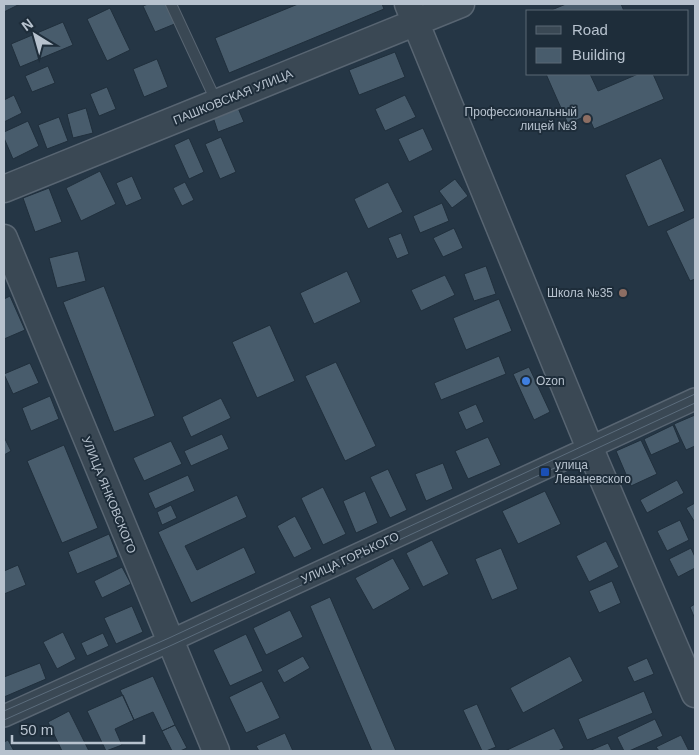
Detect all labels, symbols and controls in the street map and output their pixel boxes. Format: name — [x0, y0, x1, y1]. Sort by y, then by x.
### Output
north arrow — [10, 10, 60, 60]
legend — [526, 10, 689, 75]
text: N — [18, 15, 36, 34]
text: Road — [572, 21, 608, 38]
text: Building — [572, 46, 625, 63]
street label: ПАШКОВСКАЯ УЛИЦА — [171, 67, 295, 127]
place label: Профессиональный лицей №3 — [465, 105, 577, 133]
marker: Профессиональный лицей №3 — [581, 113, 593, 125]
place label: Школа №35 — [547, 286, 613, 300]
marker: Школа №35 — [617, 287, 629, 299]
place label: Ozon — [536, 374, 565, 388]
marker: Ozon — [520, 375, 532, 387]
street label: УЛИЦА ЯНКОВСКОГО — [79, 434, 139, 556]
place label: улица Леваневского — [555, 458, 631, 486]
marker: улица Леваневского — [539, 466, 551, 478]
street label: УЛИЦА ГОРЬКОГО — [299, 529, 401, 587]
scale bar — [12, 712, 145, 744]
text: 50 m — [20, 721, 53, 738]

